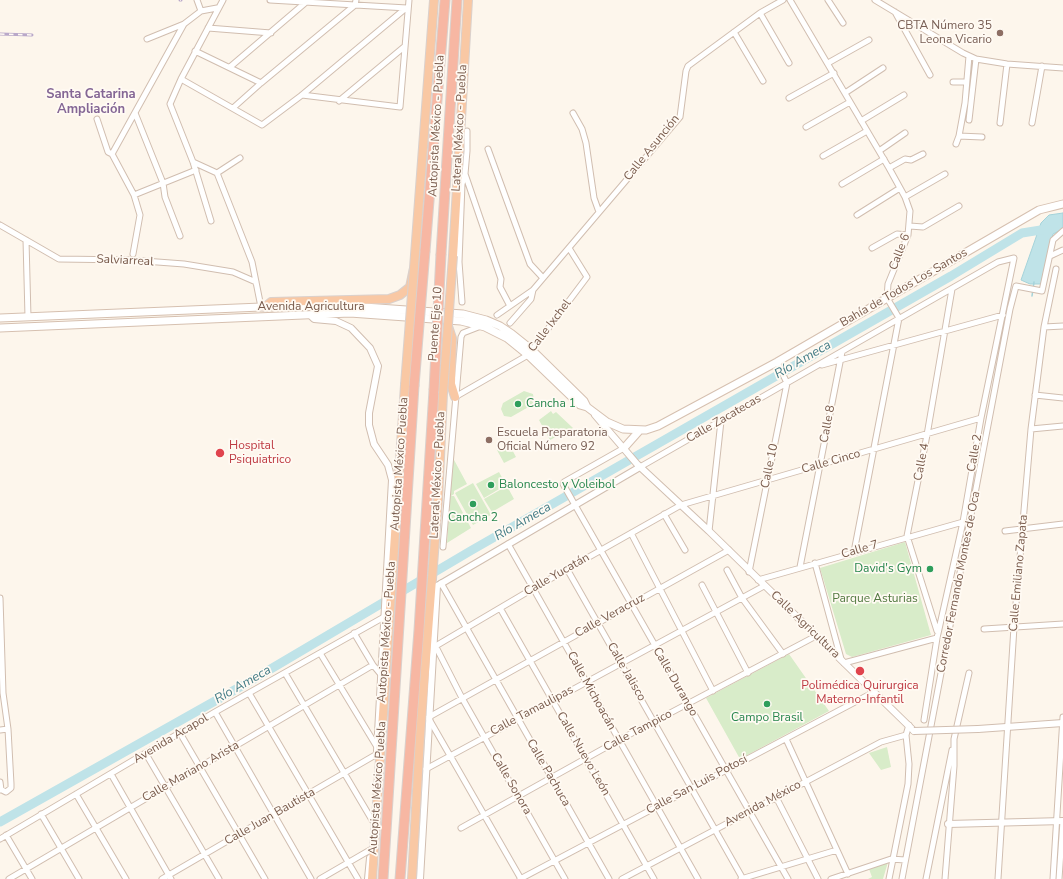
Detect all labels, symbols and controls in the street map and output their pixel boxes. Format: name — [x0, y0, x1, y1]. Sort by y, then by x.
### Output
place label: CBTA Número 35 Leona Vicario — [897, 19, 992, 47]
marker: CBTA Número 35 Leona Vicario — [995, 28, 1005, 38]
street label: Autopista México - Puebla — [426, 55, 448, 197]
street label: Lateral México - Puebla — [449, 64, 471, 192]
district label: Santa Catarina Ampliación — [46, 87, 136, 118]
street label: Calle Asunción — [621, 112, 683, 184]
street label: Calle 6 — [886, 232, 914, 272]
street label: Bahía de Todos Los Santos — [838, 246, 970, 330]
street label: Salviarreal — [96, 252, 154, 270]
street label: Puente Eje 10 — [426, 286, 446, 362]
street label: Calle Ixchel — [526, 297, 574, 355]
street label: Avenida Agricultura — [257, 300, 365, 314]
water label: Río Ameca — [772, 338, 834, 382]
street label: Calle Zacatecas — [684, 392, 764, 446]
street label: Autopista México Puebla — [388, 397, 412, 531]
place label: Cancha 1 — [526, 397, 576, 411]
marker: Cancha 1 — [513, 399, 523, 409]
street label: Calle 8 — [817, 404, 839, 444]
street label: Lateral México - Puebla — [427, 411, 449, 539]
place label: Escuela Preparatoria Oficial Número 92 — [497, 426, 608, 454]
street label: Calle 2 — [965, 433, 985, 473]
marker: Escuela Preparatoria Oficial Número 92 — [484, 435, 494, 445]
place label: Hospital Psiquiatrico — [229, 439, 291, 467]
street label: Calle 10 — [758, 442, 782, 490]
street label: Calle 4 — [911, 442, 933, 482]
marker: Hospital Psiquiatrico — [214, 447, 226, 459]
street label: Calle Cinco — [800, 447, 862, 477]
place label: Baloncesto y Voleibol — [499, 478, 615, 492]
marker: Baloncesto y Voleibol — [486, 480, 496, 490]
street label: Corredor Fernando Montes de Oca — [934, 490, 984, 674]
marker: Cancha 2 — [468, 499, 478, 509]
water label: Río Ameca — [492, 500, 554, 544]
place label: Cancha 2 — [448, 511, 498, 525]
street label: Calle Emiliano Zapata — [1007, 514, 1031, 632]
street label: Calle 7 — [840, 538, 880, 562]
street label: Calle Yucatán — [522, 551, 592, 599]
street label: Autopista México - Puebla — [375, 561, 399, 703]
place label: David's Gym — [854, 562, 922, 576]
marker: David's Gym — [925, 564, 935, 574]
street label: Calle Agricultura — [767, 588, 843, 662]
street label: Calle Veracruz — [573, 591, 647, 641]
park label: Parque Asturias — [832, 592, 918, 606]
street label: Calle Jalisco — [603, 640, 649, 704]
street label: Calle Durango — [649, 645, 701, 719]
street label: Calle Michoacán — [563, 649, 619, 733]
water label: Río Ameca — [212, 663, 274, 707]
marker: Polimédica Quirurgica Materno-Infantil — [854, 665, 866, 677]
place label: Polimédica Quirurgica Materno-Infantil — [801, 679, 919, 707]
street label: Calle Tamaulipas — [488, 683, 576, 739]
marker: Campo Brasil — [762, 699, 772, 709]
street label: Calle Tampico — [601, 707, 675, 755]
street label: Calle Nuevo León — [553, 709, 613, 799]
street label: Avenida Acapol — [131, 711, 211, 767]
place label: Campo Brasil — [731, 711, 803, 725]
street label: Autopista México Puebla — [366, 721, 390, 855]
street label: Calle Pachuca — [523, 737, 573, 809]
street label: Calle Mariano Arista — [140, 738, 242, 806]
street label: Calle Sonora — [488, 751, 534, 817]
street label: Calle San Luis Potosí — [644, 752, 750, 818]
street label: Avenida México — [722, 778, 804, 830]
street label: Calle Juan Bautista — [222, 785, 318, 849]

